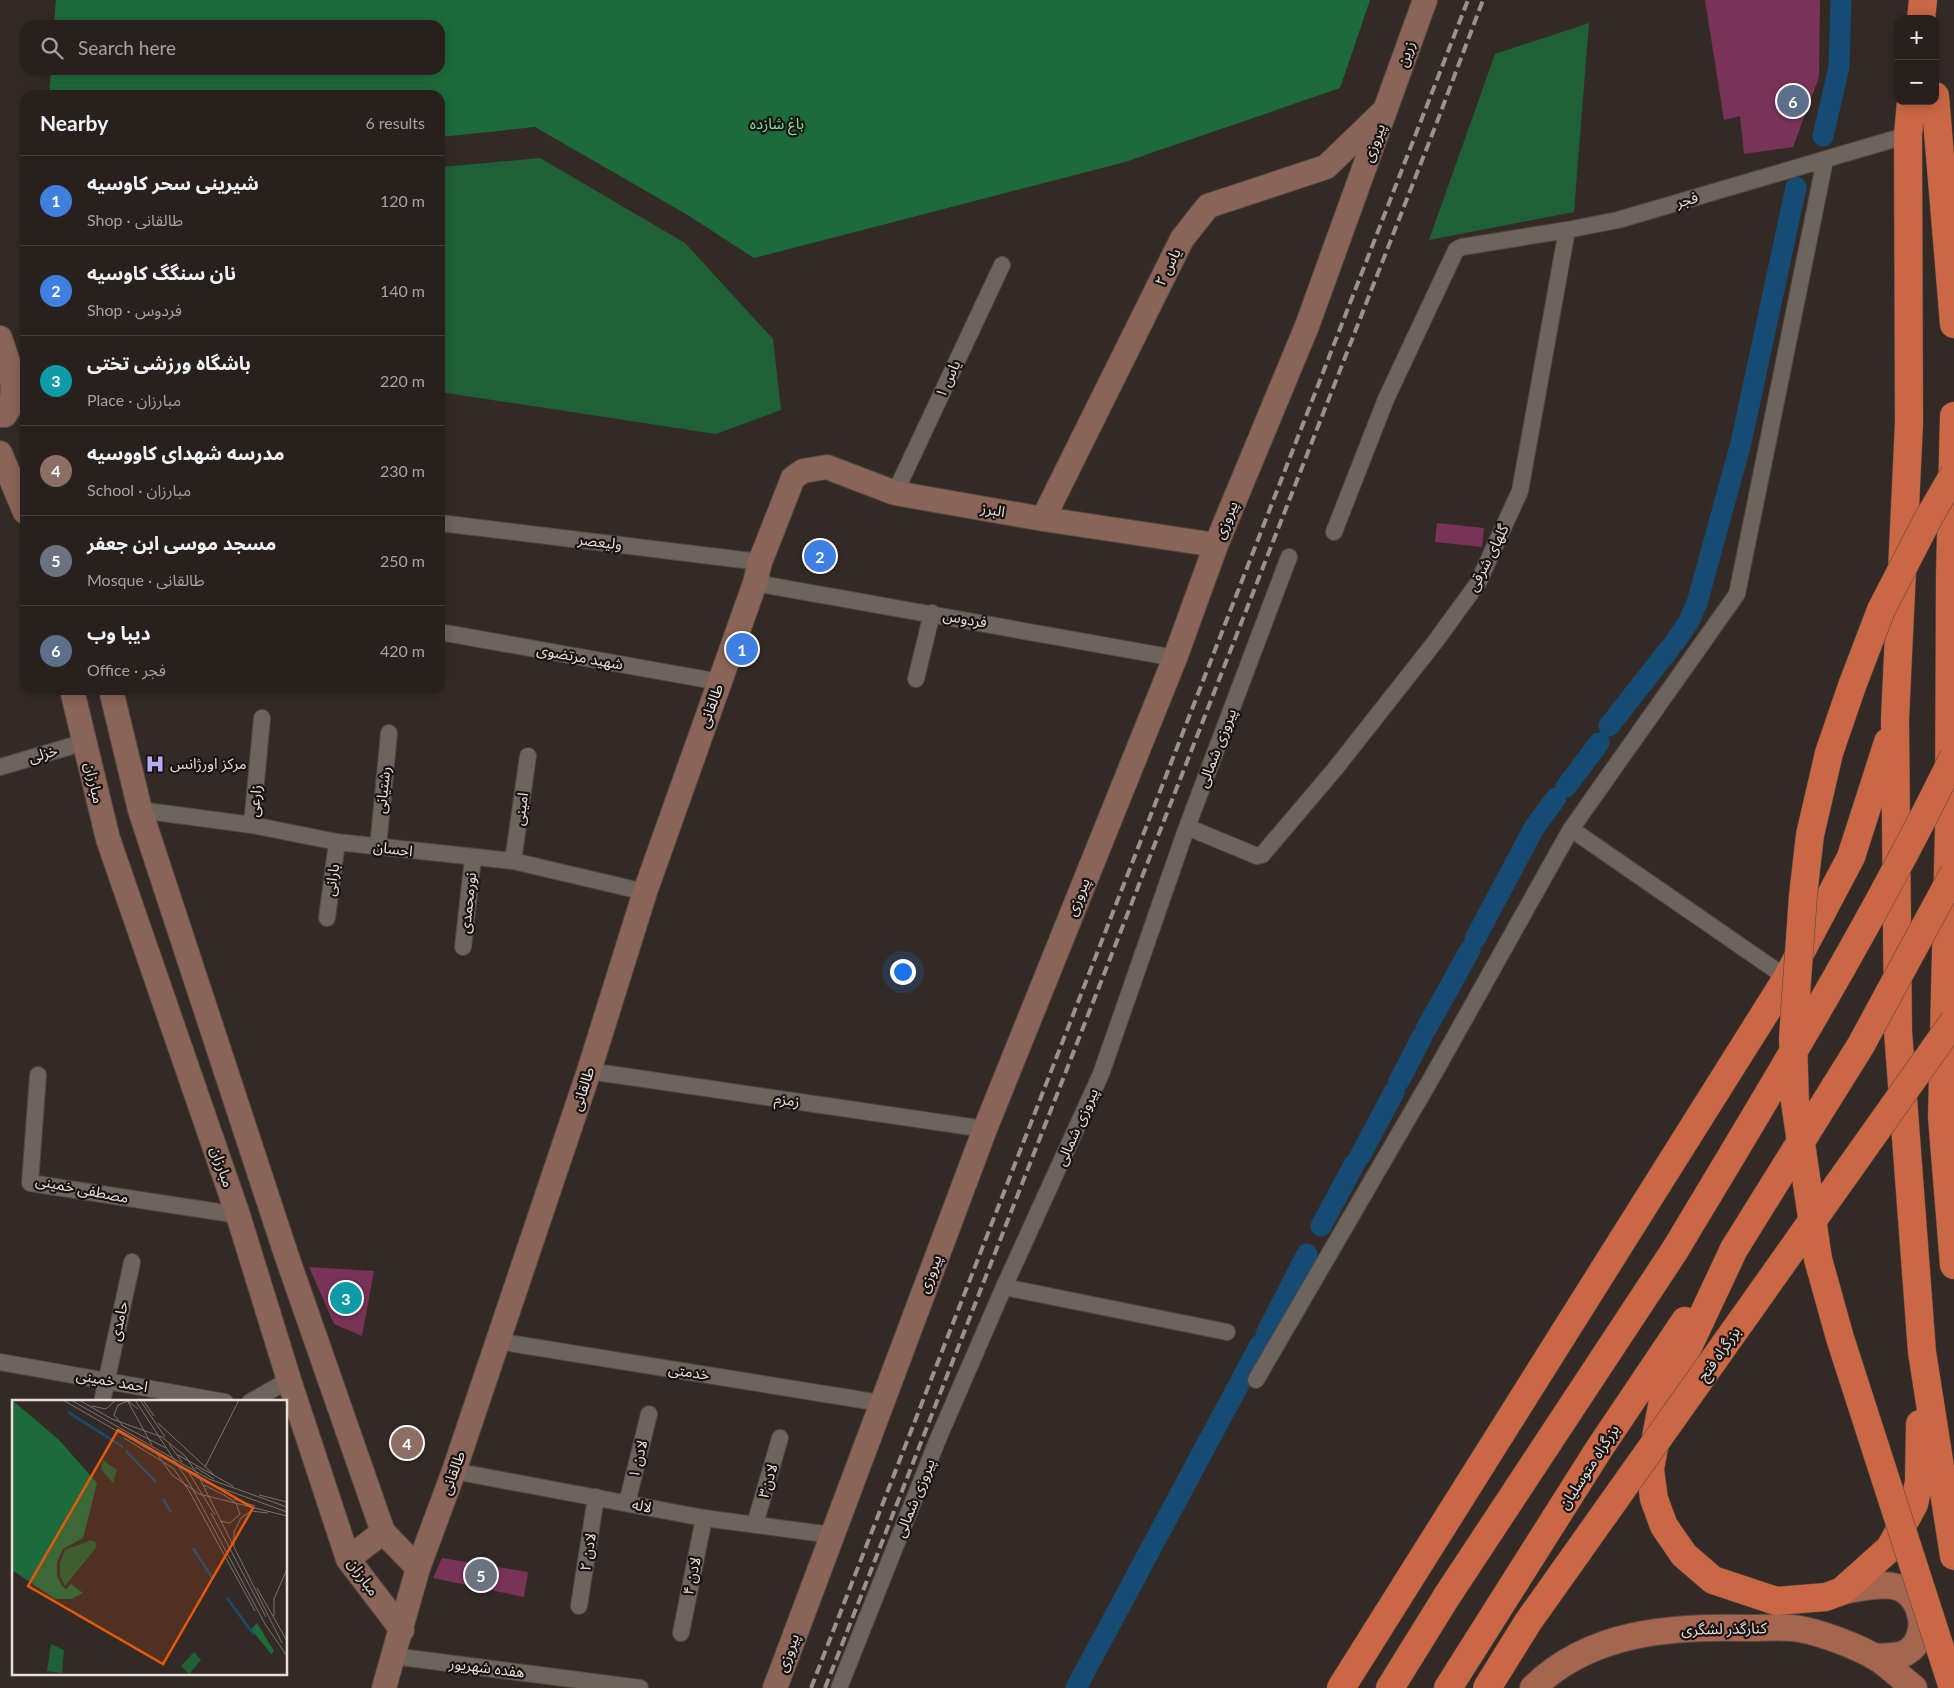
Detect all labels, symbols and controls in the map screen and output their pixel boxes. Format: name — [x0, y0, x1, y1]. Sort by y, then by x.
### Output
map controls — [1894, 15, 1939, 105]
button: + — [1894, 15, 1939, 60]
search box — [20, 20, 445, 75]
icon: search — [38, 34, 66, 62]
text: Search here — [78, 36, 176, 59]
street label: زرین — [1392, 38, 1419, 69]
button: − — [1894, 60, 1939, 105]
pin: 6 — [1777, 82, 1809, 120]
text: Nearby — [40, 110, 108, 135]
text: 6 results — [365, 113, 425, 132]
park label: باغ شازده — [750, 114, 804, 136]
street label: پیروزی — [1358, 121, 1390, 165]
text: شیرینی سحر کاوسیه — [87, 171, 259, 194]
street label: فجر — [1673, 187, 1700, 212]
text: 1 — [51, 191, 61, 210]
text: 120 m — [380, 191, 425, 210]
text: Shop · طالقانی — [87, 210, 183, 229]
street label: یاس ۲ — [1150, 245, 1185, 289]
text: نان سنگگ کاوسیه — [87, 261, 236, 284]
text: 2 — [51, 281, 61, 300]
text: 140 m — [380, 281, 425, 300]
text: Shop · فردوس — [87, 300, 182, 319]
text: باشگاه ورزشی تختی — [87, 351, 251, 374]
street label: یاس ۱ — [931, 357, 964, 401]
text: 3 — [51, 371, 61, 390]
text: 220 m — [380, 371, 425, 390]
text: Place · مبارزان — [87, 390, 181, 409]
text: مدرسه شهدای کاووسیه — [87, 441, 284, 464]
text: 4 — [51, 461, 61, 480]
text: 230 m — [380, 461, 425, 480]
text: School · مبارزان — [87, 480, 191, 499]
street label: البرز — [979, 498, 1007, 521]
street label: پیروزی — [1209, 498, 1243, 542]
street label: گلهای شرقی — [1463, 520, 1513, 595]
street label: ولیعصر — [576, 529, 623, 554]
text: مسجد موسی ابن جعفر — [87, 531, 276, 554]
pin: 2 — [804, 537, 836, 575]
text: 5 — [51, 551, 61, 570]
text: 250 m — [380, 551, 425, 570]
text: Mosque · طالقانی — [87, 570, 205, 589]
street label: فردوس — [942, 605, 989, 632]
text: دیبا وب — [87, 621, 151, 644]
pin: 1 — [726, 630, 758, 668]
street label: شهید مرتضوی — [535, 640, 625, 673]
text: 6 — [51, 641, 61, 660]
text: 420 m — [380, 641, 425, 660]
text: Office · فجر — [87, 660, 166, 679]
street label: طالقانی — [694, 681, 727, 730]
street label: پیروزی شمالی — [1193, 706, 1241, 790]
street label: خزلی — [26, 740, 60, 767]
hospital icon: مرکز اورژانس — [144, 753, 166, 775]
place label: مرکز اورژانس — [170, 754, 247, 773]
street label: مبارزان — [81, 760, 108, 805]
street label: رشتیانی — [371, 765, 394, 815]
street label: زارعی — [244, 784, 265, 818]
street label: امینی — [509, 791, 532, 827]
street label: احسان — [372, 837, 414, 860]
street label: بارانی — [320, 863, 343, 897]
street label: نورمحمدی — [455, 871, 480, 935]
street label: پیروزی — [1061, 875, 1095, 919]
your location — [890, 959, 916, 985]
street label: طالقانی — [566, 1064, 599, 1113]
street label: پیروزی شمالی — [1051, 1085, 1103, 1169]
street label: زمزم — [773, 1088, 801, 1113]
street label: مبارزان — [207, 1144, 238, 1190]
street label: مصطفی خمینی — [34, 1170, 130, 1207]
street label: پیروزی — [914, 1252, 947, 1296]
pin: 3 — [330, 1279, 362, 1317]
street label: حامدی — [105, 1299, 132, 1343]
street label: بزرگراه فتح — [1693, 1323, 1747, 1386]
street label: خدمتی — [667, 1359, 711, 1384]
street label: احمد خمینی — [75, 1365, 149, 1396]
inset map — [12, 1400, 288, 1676]
street label: بزرگراه متوسلیان — [1554, 1421, 1623, 1513]
pin: 4 — [391, 1424, 423, 1462]
street label: لادن ۱ — [624, 1438, 651, 1480]
street label: طالقانی — [436, 1448, 469, 1497]
street label: پیروزی شمالی — [890, 1456, 940, 1540]
street label: لادن۳ — [754, 1462, 781, 1500]
street label: لاله — [631, 1494, 654, 1516]
street label: لادن ۲ — [575, 1531, 600, 1572]
street label: مبارزان — [344, 1554, 383, 1599]
street label: لادن ۴ — [678, 1555, 705, 1597]
pin: 5 — [465, 1556, 497, 1594]
street label: کنارگذر لشگری — [1681, 1618, 1768, 1639]
street label: پیروزی — [772, 1631, 804, 1675]
street label: هفده شهریور — [447, 1653, 526, 1682]

